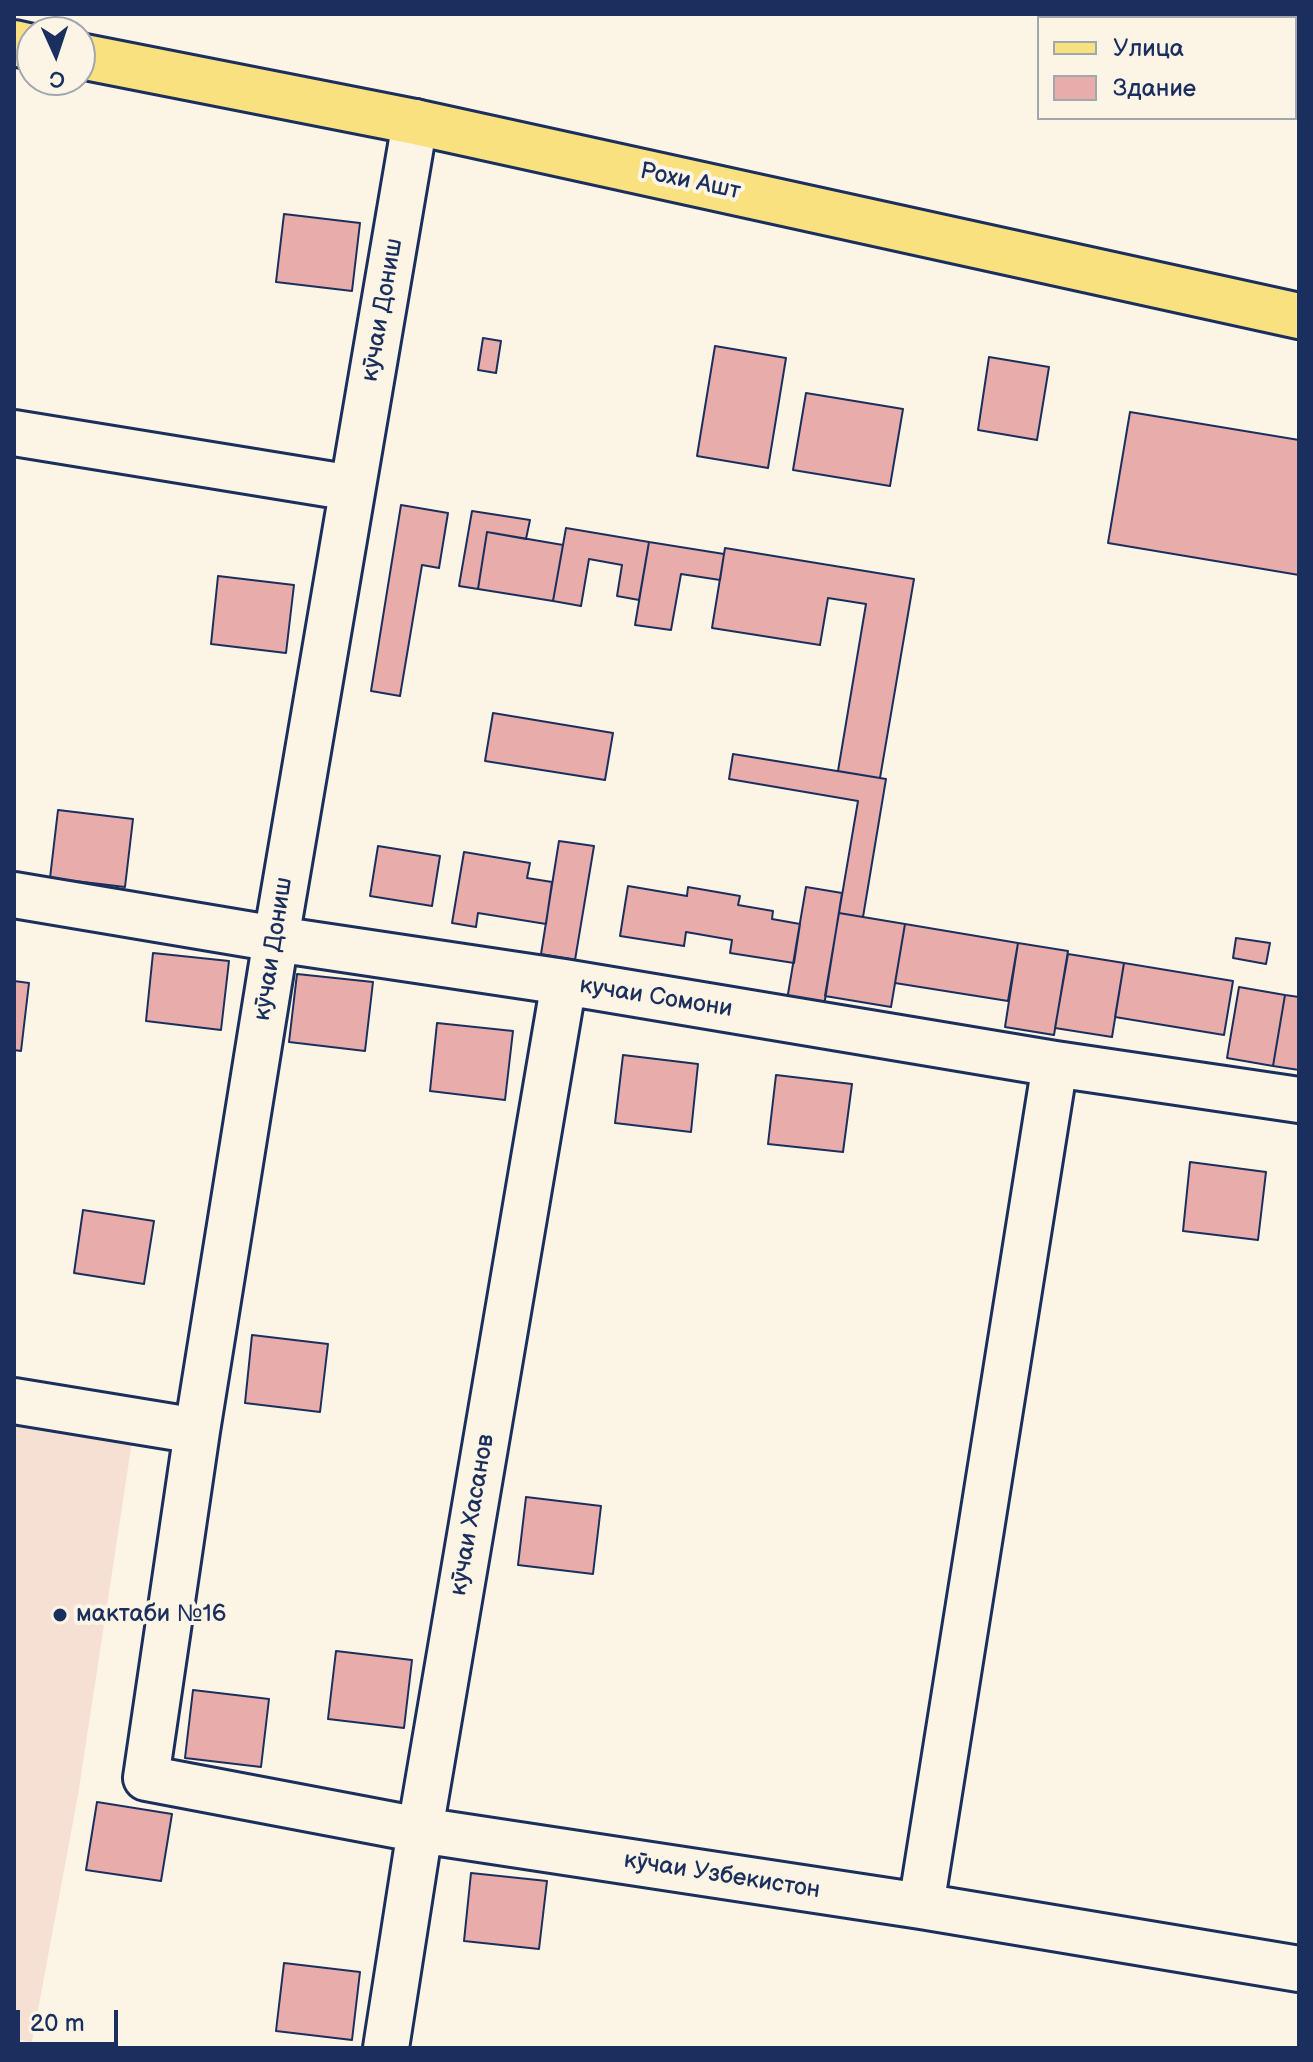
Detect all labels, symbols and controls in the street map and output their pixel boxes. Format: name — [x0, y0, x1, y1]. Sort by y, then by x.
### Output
north arrow — [16, 16, 96, 96]
legend — [1037, 16, 1297, 120]
text: Улица — [1113, 34, 1184, 63]
text: С — [49, 65, 66, 92]
text: Здание — [1113, 74, 1196, 103]
street label: Рохи Ашт — [637, 157, 743, 207]
street label: кӯчаи Дониш — [356, 236, 410, 384]
street label: кӯчаи Дониш — [248, 875, 300, 1023]
street label: кучаи Сомони — [578, 972, 734, 1024]
street label: кӯчаи Хасанов — [445, 1432, 501, 1598]
place label: мактаби №16 — [76, 1601, 226, 1629]
marker: мактаби №16 — [51, 1606, 69, 1624]
street label: кӯчаи Узбекистон — [622, 1846, 822, 1906]
scale bar — [20, 1994, 122, 2044]
text: 20 m — [30, 2009, 85, 2038]

